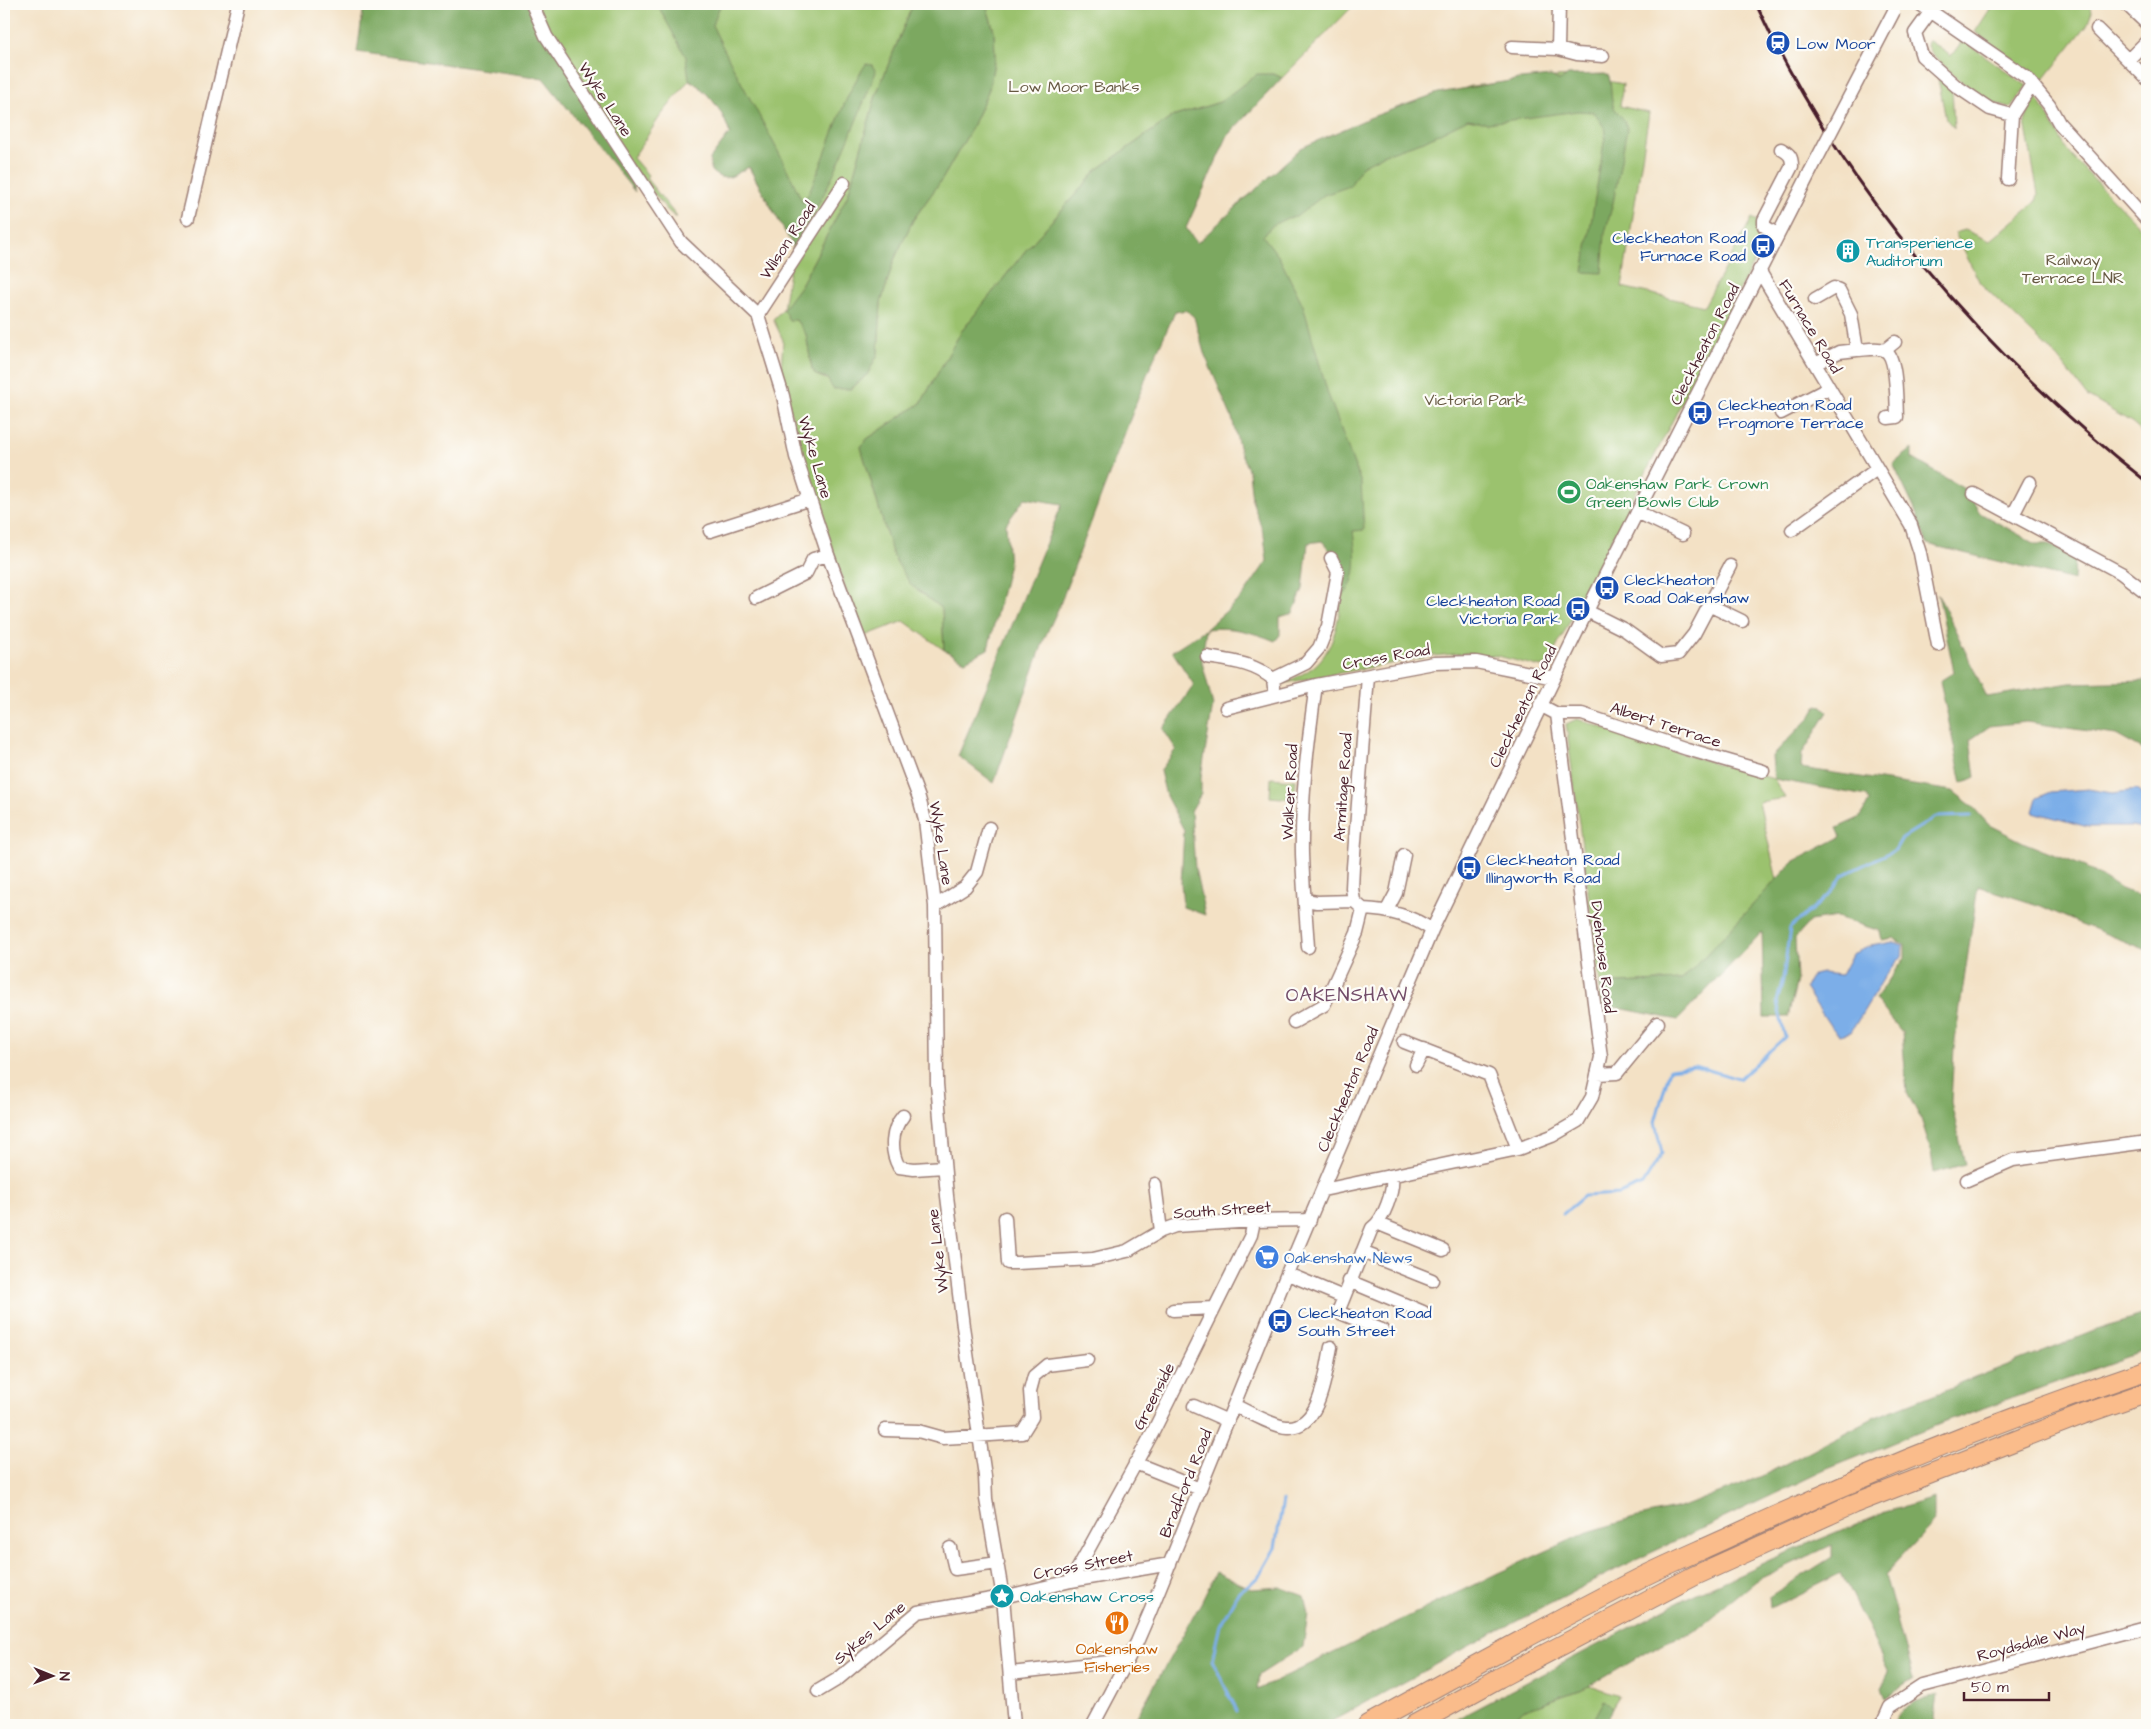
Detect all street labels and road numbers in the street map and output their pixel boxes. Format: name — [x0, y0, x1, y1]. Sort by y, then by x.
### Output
street label: Wyke Lane — [572, 58, 638, 142]
street label: Wilson Road — [755, 198, 821, 284]
street label: Furnace Road — [1773, 275, 1847, 378]
street label: Cleckheaton Road — [1665, 280, 1745, 409]
street label: Wyke Lane — [792, 414, 837, 502]
street label: Cross Road — [1341, 638, 1432, 675]
street label: Cleckheaton Road — [1484, 641, 1562, 771]
street label: Albert Terrace — [1607, 697, 1724, 753]
street label: Armitage Road — [1328, 732, 1359, 842]
street label: Walker Road — [1276, 743, 1304, 841]
street label: Wyke Lane — [923, 800, 959, 887]
street label: Dyehouse Road — [1584, 900, 1621, 1015]
street label: Cleckheaton Road — [1312, 1024, 1384, 1155]
street label: South Street — [1173, 1196, 1272, 1224]
street label: Wyke Lane — [922, 1207, 955, 1294]
street label: Greenside — [1128, 1359, 1180, 1434]
street label: Bradford Road — [1154, 1426, 1218, 1541]
street label: Cross Street — [1032, 1544, 1135, 1585]
street label: Sykes Lane — [829, 1596, 911, 1670]
street label: Roydsdale Way — [1975, 1617, 2088, 1668]

